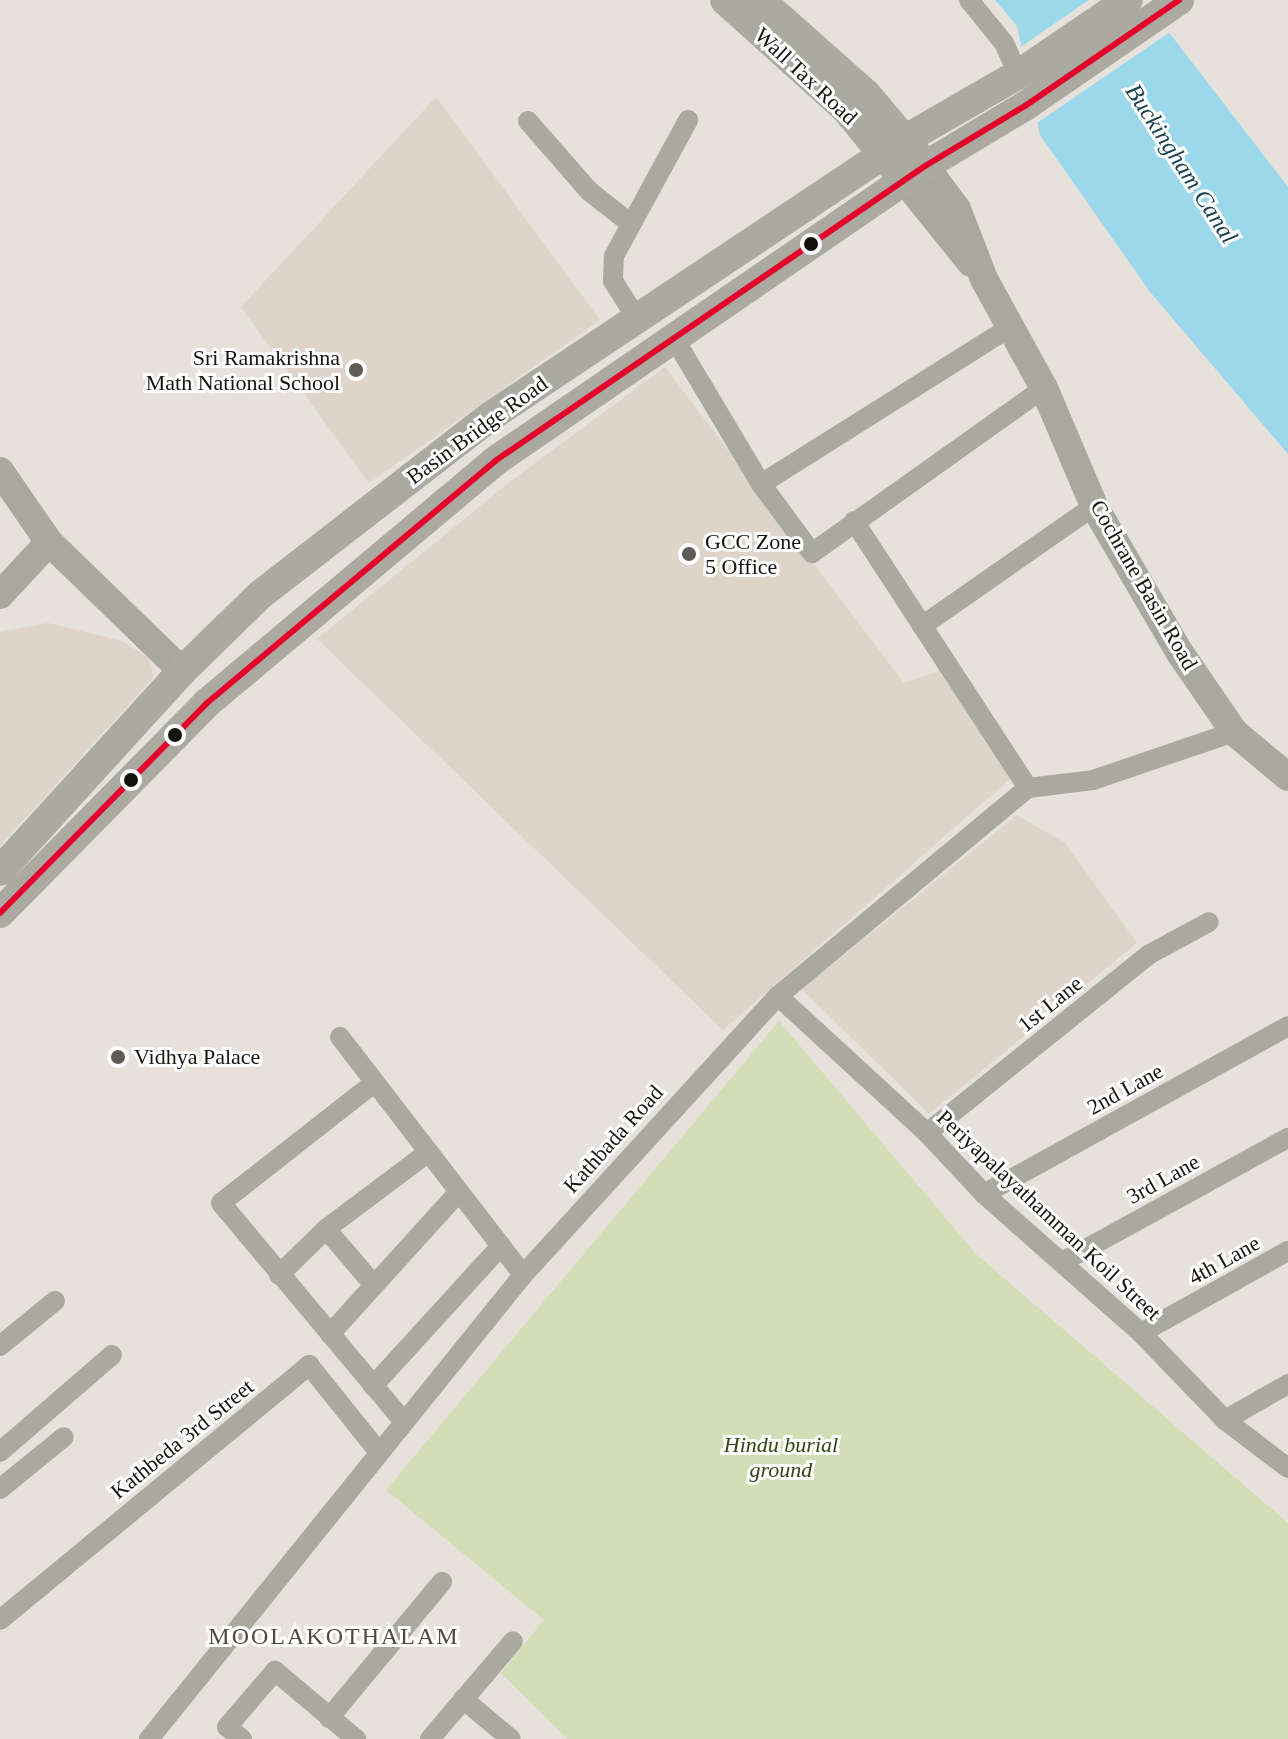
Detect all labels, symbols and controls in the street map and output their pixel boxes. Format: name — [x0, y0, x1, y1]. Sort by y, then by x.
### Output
street label: Wall Tax Road — [745, 18, 867, 134]
water label: Buckingham Canal — [1112, 68, 1250, 260]
unlabelled marker — [803, 236, 819, 252]
place label: Sri Ramakrishna Math National School — [119, 344, 340, 396]
marker: Sri Ramakrishna Math National School — [347, 361, 365, 379]
street label: Basin Bridge Road — [393, 364, 561, 496]
street label: Cochrane Basin Road — [1078, 484, 1210, 686]
place label: GCC Zone 5 Office — [705, 528, 806, 580]
marker: GCC Zone 5 Office — [680, 545, 698, 563]
unlabelled marker — [167, 727, 183, 743]
unlabelled marker — [123, 772, 139, 788]
street label: 1st Lane — [1008, 966, 1092, 1042]
place label: Vidhya Palace — [134, 1044, 276, 1070]
marker: Vidhya Palace — [109, 1048, 127, 1066]
street label: 2nd Lane — [1077, 1054, 1173, 1124]
street label: Kathbada Road — [550, 1072, 676, 1206]
street label: Periyapalayathamman Koil Street — [914, 1088, 1184, 1342]
street label: 3rd Lane — [1117, 1146, 1209, 1212]
street label: 4th Lane — [1178, 1227, 1270, 1293]
street label: Kathbeda 3rd Street — [93, 1364, 271, 1514]
park label: Hindu burial ground — [717, 1431, 845, 1482]
district label: MOOLAKOTHALAM — [213, 1623, 455, 1651]

